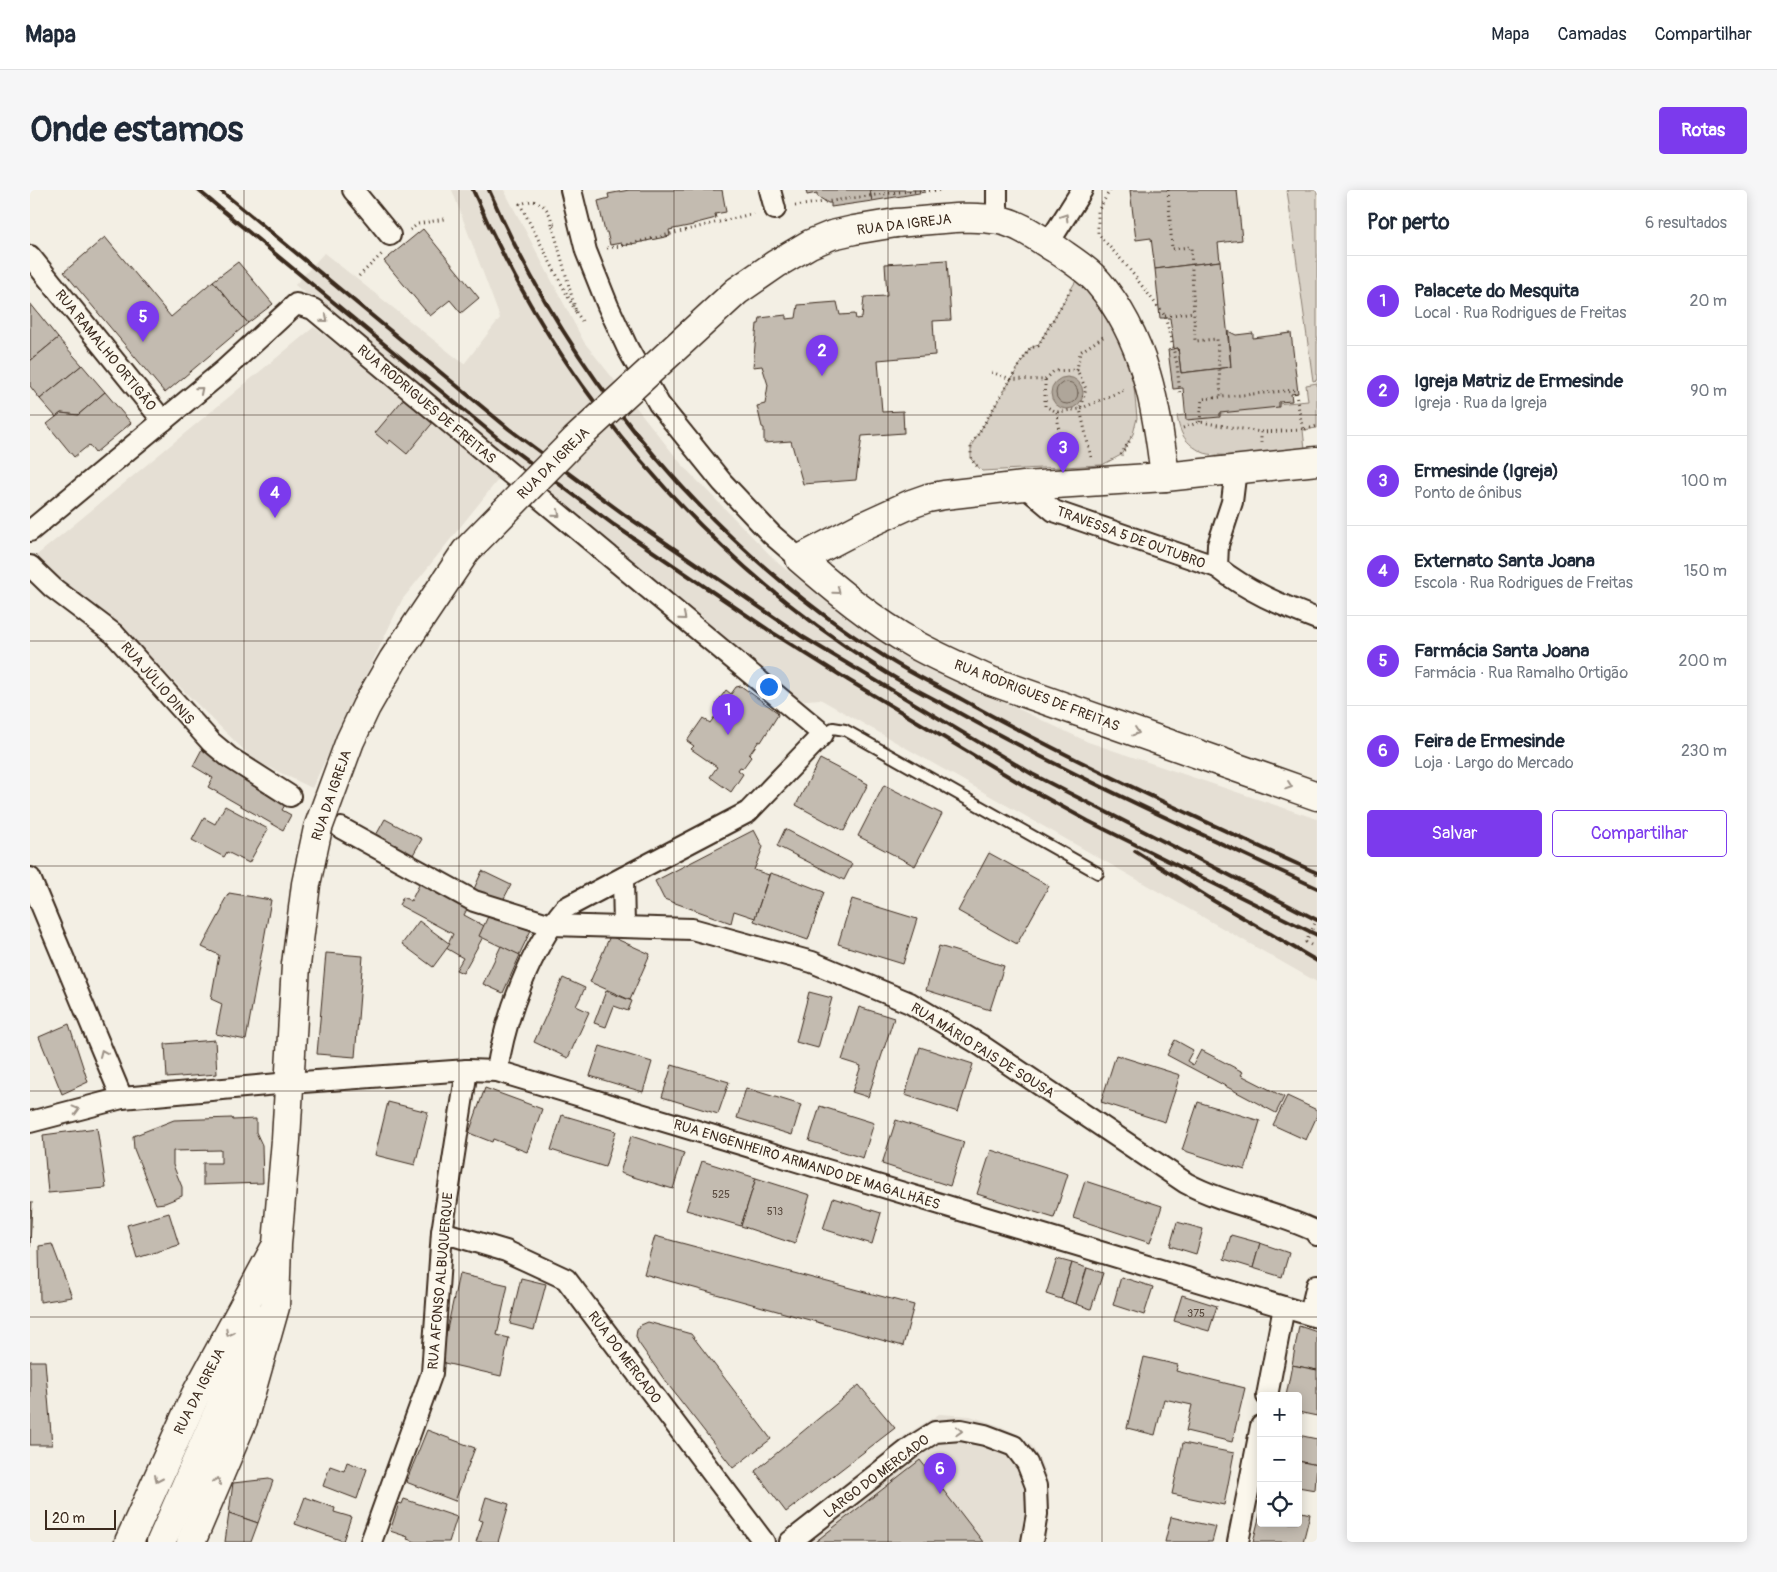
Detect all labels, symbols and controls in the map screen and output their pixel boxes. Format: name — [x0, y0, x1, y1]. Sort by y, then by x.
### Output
text: Mapa — [25, 20, 76, 49]
text: Mapa — [1491, 23, 1529, 46]
text: Camadas — [1557, 23, 1627, 46]
text: Compartilhar — [1655, 23, 1752, 46]
button: Rotas — [1659, 107, 1747, 154]
text: Onde estamos — [30, 108, 243, 152]
text: Por perto — [1367, 209, 1449, 236]
street label: RUA DA IGREJA — [856, 210, 952, 239]
one-way arrow — [1059, 213, 1068, 223]
text: 6 resultados — [1645, 213, 1727, 233]
text: Palacete do Mesquita — [1414, 279, 1579, 303]
street label: RUA RAMALHO ORTIGÃO — [52, 286, 160, 414]
text: 1 — [1380, 291, 1386, 311]
text: 20 m — [1689, 291, 1727, 311]
pin: 5 — [127, 301, 159, 342]
text: Local · Rua Rodrigues de Freitas — [1414, 303, 1626, 323]
one-way arrow — [320, 314, 329, 323]
pin: 2 — [806, 335, 838, 376]
street label: RUA RODRIGUES DE FREITAS — [354, 341, 499, 467]
text: Igreja Matriz de Ermesinde — [1414, 369, 1623, 393]
text: 2 — [1379, 381, 1387, 401]
text: 90 m — [1690, 381, 1727, 401]
one-way arrow — [195, 386, 204, 395]
text: Igreja · Rua da Igreja — [1414, 393, 1547, 413]
street label: RUA DA IGREJA — [514, 424, 593, 503]
pin: 3 — [1047, 432, 1079, 473]
text: Ermesinde (Igreja) — [1414, 459, 1559, 483]
text: 3 — [1379, 471, 1387, 491]
text: 100 m — [1681, 471, 1727, 491]
pin: 4 — [259, 477, 291, 518]
text: Ponto de ônibus — [1414, 483, 1522, 503]
street label: TRAVESSA 5 DE OUTUBRO — [1054, 503, 1208, 572]
one-way arrow — [552, 508, 561, 517]
text: Externato Santa Joana — [1414, 549, 1595, 573]
text: 4 — [1378, 561, 1388, 581]
text: 150 m — [1683, 561, 1727, 581]
text: Escola · Rua Rodrigues de Freitas — [1414, 573, 1633, 593]
one-way arrow — [832, 585, 841, 594]
one-way arrow — [677, 612, 686, 621]
street label: RUA JÚLIO DINIS — [117, 639, 198, 728]
text: Farmácia Santa Joana — [1414, 639, 1589, 663]
text: 5 — [1379, 651, 1387, 671]
text: 200 m — [1679, 651, 1727, 671]
street label: RUA RODRIGUES DE FREITAS — [952, 656, 1122, 735]
text: Farmácia · Rua Ramalho Ortigão — [1414, 663, 1628, 683]
your location — [756, 674, 782, 700]
pin: 1 — [712, 694, 744, 735]
one-way arrow — [1131, 726, 1139, 736]
text: Feira de Ermesinde — [1414, 729, 1565, 753]
text: 6 — [1378, 741, 1388, 761]
text: 230 m — [1681, 741, 1727, 761]
street label: RUA DA IGREJA — [308, 748, 355, 843]
text: Loja · Largo do Mercado — [1414, 753, 1574, 773]
one-way arrow — [1284, 780, 1293, 790]
button: Salvar — [1367, 810, 1542, 857]
button: Compartilhar — [1552, 810, 1727, 857]
street label: RUA MÁRIO PAIS DE SOUSA — [908, 998, 1058, 1102]
one-way arrow — [99, 1049, 110, 1058]
one-way arrow — [72, 1105, 80, 1116]
street label: RUA ENGENHEIRO ARMANDO DE MAGALHÃES — [672, 1116, 942, 1213]
house number: 525 — [712, 1188, 730, 1201]
street label: RUA AFONSO ALBUQUERQUE — [424, 1192, 457, 1370]
house number: 513 — [767, 1205, 783, 1218]
house number: 375 — [1187, 1307, 1205, 1320]
street label: RUA DO MERCADO — [584, 1308, 665, 1407]
one-way arrow — [225, 1327, 235, 1336]
street label: RUA DA IGREJA — [170, 1345, 229, 1437]
map controls — [1257, 1392, 1302, 1527]
button: + — [1257, 1392, 1302, 1437]
one-way arrow — [955, 1426, 963, 1437]
street label: LARGO DO MERCADO — [820, 1431, 933, 1522]
button: − — [1257, 1437, 1302, 1482]
pin: 6 — [924, 1453, 956, 1494]
one-way arrow — [153, 1474, 164, 1483]
one-way arrow — [211, 1477, 221, 1486]
button: locate — [1257, 1482, 1302, 1527]
scale bar — [45, 1507, 116, 1530]
text: 20 m — [52, 1510, 85, 1527]

